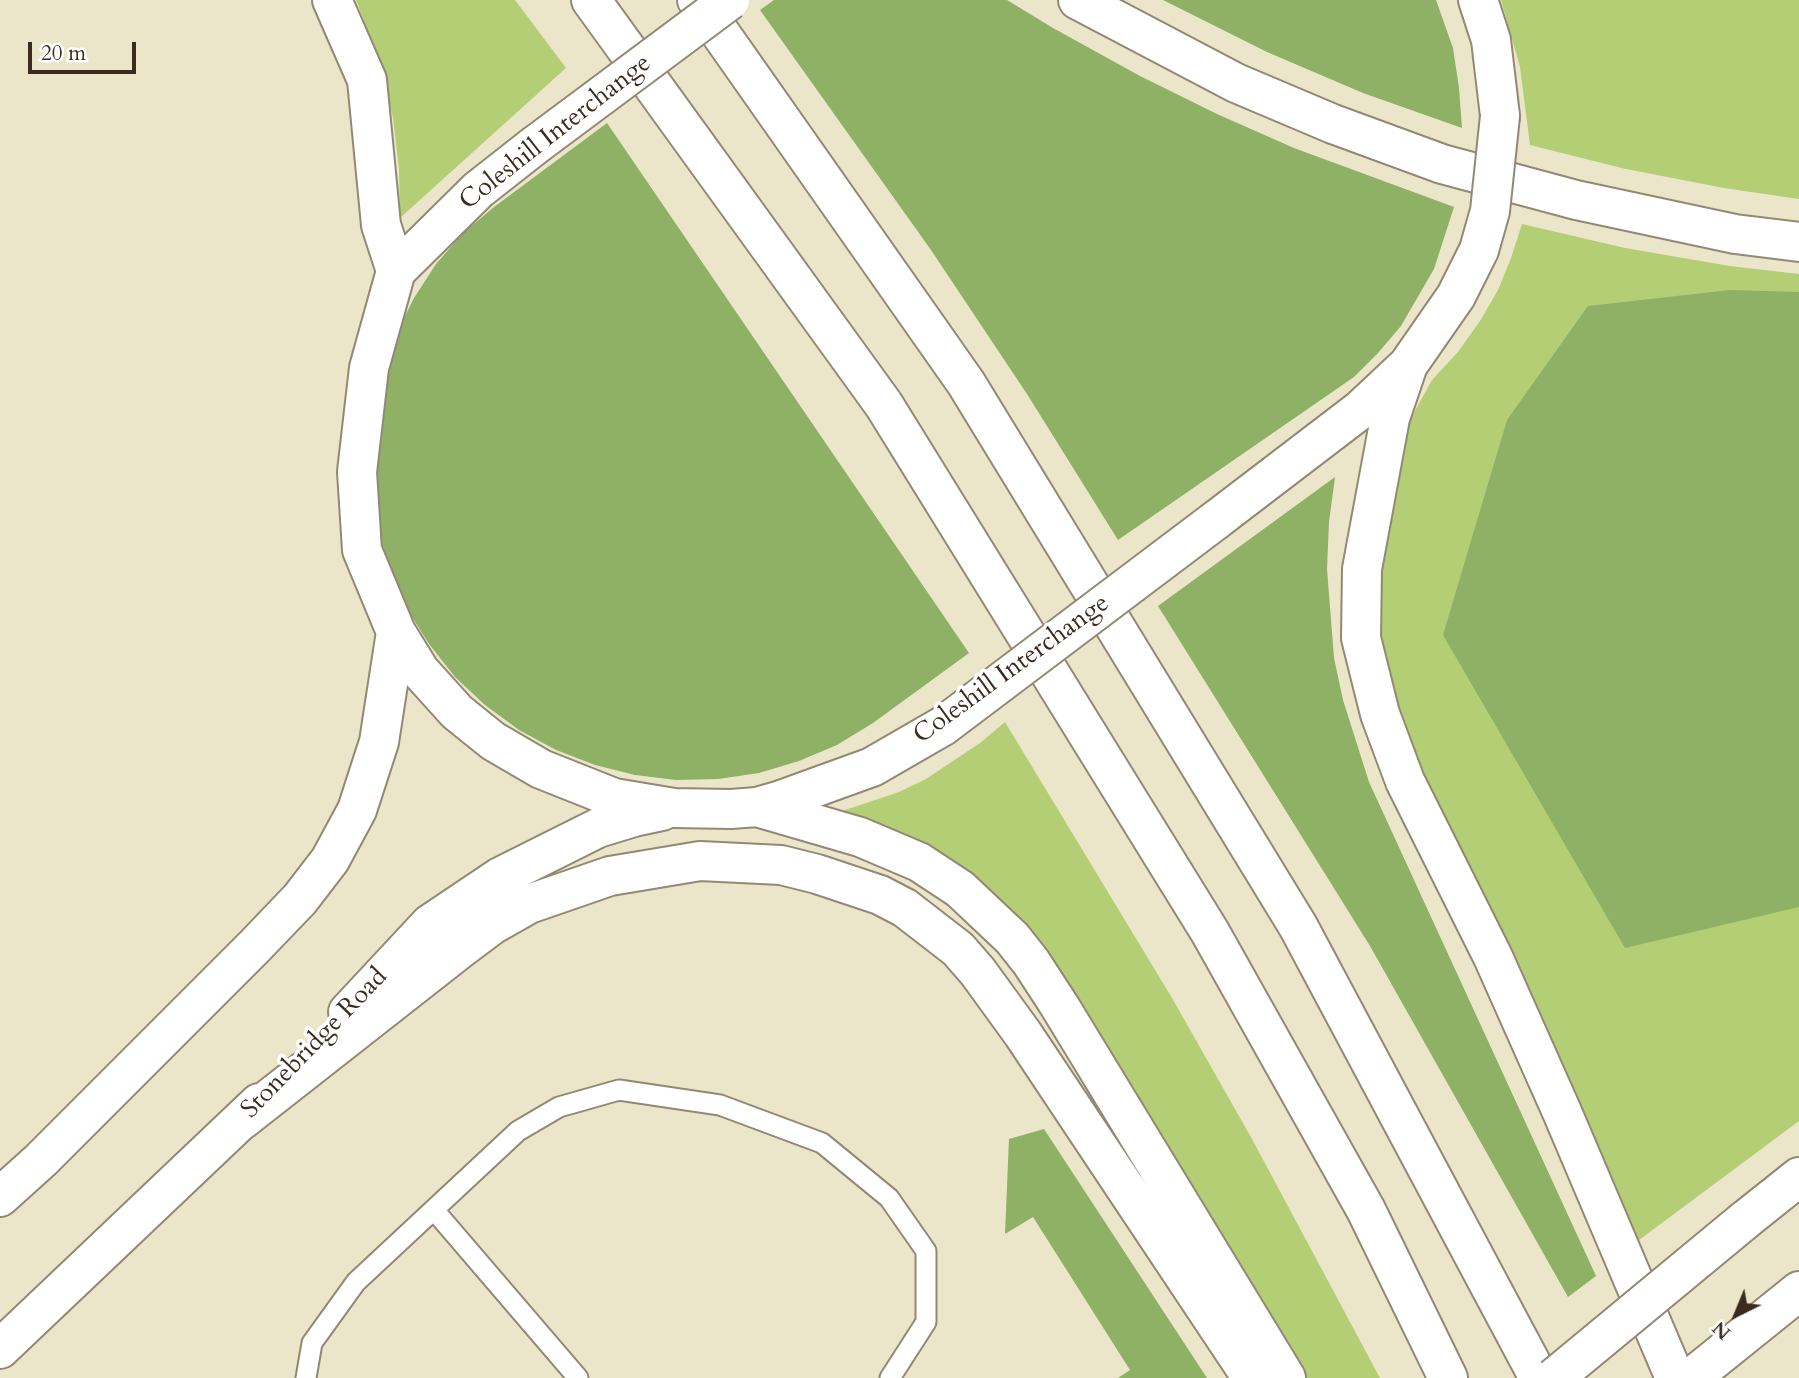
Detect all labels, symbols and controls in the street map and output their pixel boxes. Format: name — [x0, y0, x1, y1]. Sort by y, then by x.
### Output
scale bar — [32, 28, 140, 72]
text: 20 m — [41, 39, 86, 68]
street label: Coleshill Interchange — [454, 49, 658, 217]
street label: Coleshill Interchange — [908, 588, 1116, 752]
street label: Stonebridge Road — [235, 962, 395, 1126]
north arrow — [1701, 1280, 1771, 1350]
text: N — [1707, 1315, 1737, 1345]

